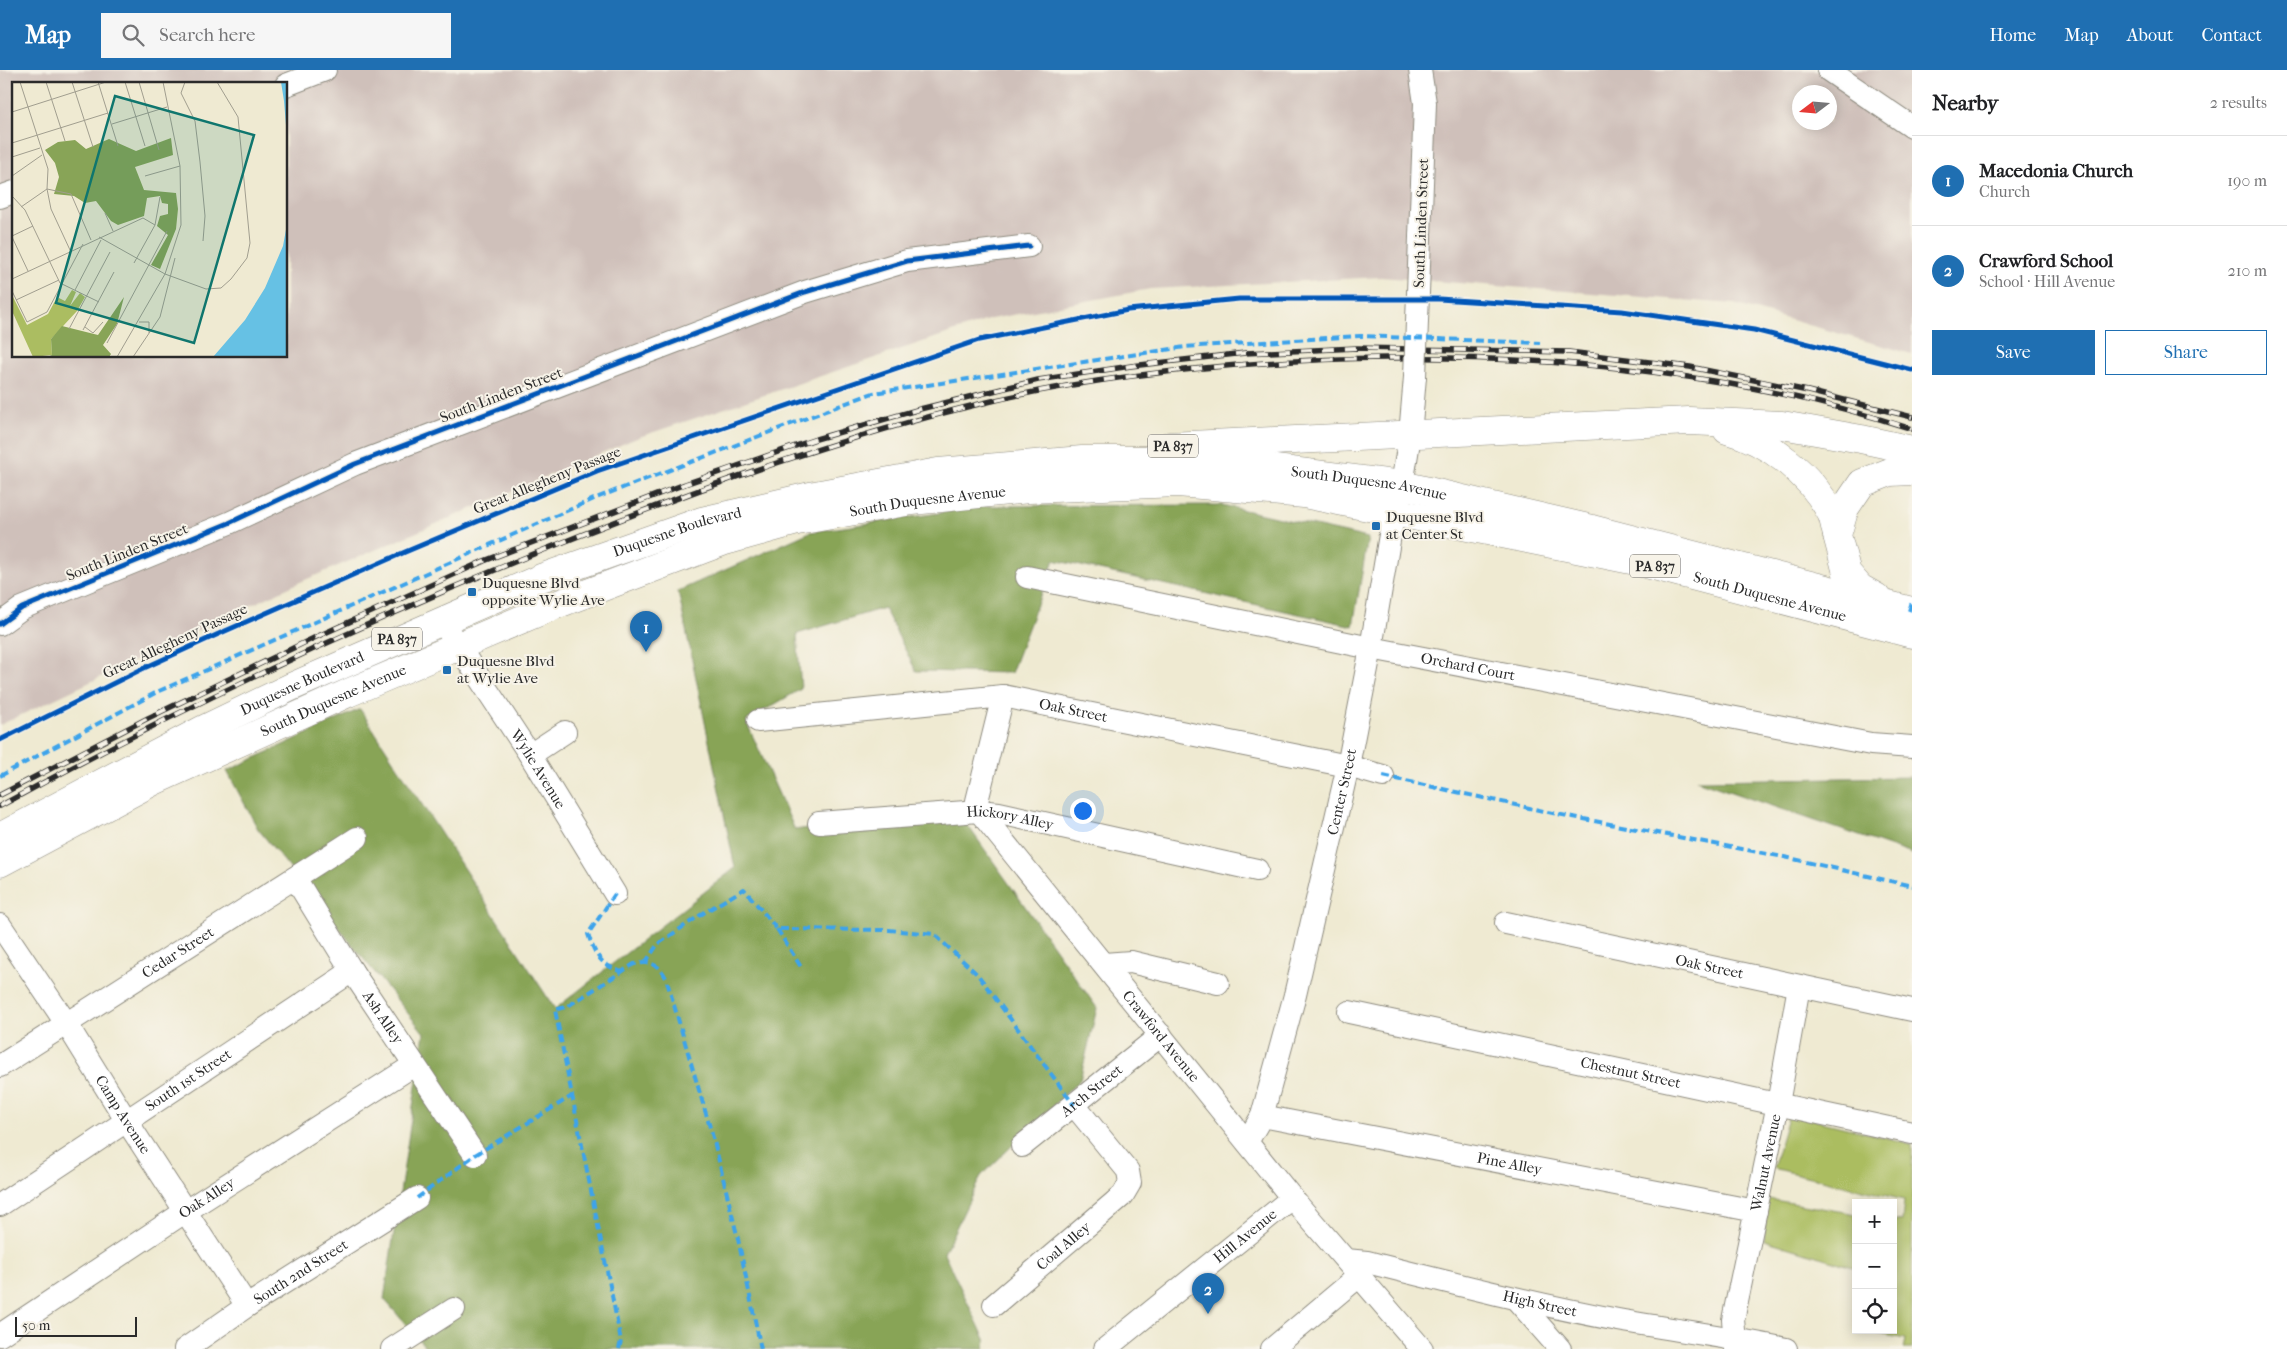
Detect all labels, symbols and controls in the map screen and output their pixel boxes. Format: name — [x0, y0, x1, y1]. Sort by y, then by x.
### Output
search box — [101, 13, 451, 58]
text: Map — [25, 21, 71, 49]
icon: search — [119, 21, 147, 49]
text: Search here — [159, 24, 255, 46]
text: Home — [1989, 25, 2036, 46]
text: Map — [2064, 25, 2099, 46]
text: About — [2127, 25, 2173, 46]
text: Contact — [2201, 25, 2262, 46]
inset map — [12, 82, 288, 358]
north arrow — [1792, 85, 1837, 130]
text: Nearby — [1932, 91, 1998, 115]
text: 2 results — [2210, 93, 2267, 112]
street label: South Linden Street — [1410, 157, 1432, 288]
text: Macedonia Church — [1979, 160, 2133, 182]
text: 1 — [1945, 171, 1951, 190]
text: 190 m — [2227, 171, 2267, 190]
text: Church — [1979, 182, 2030, 201]
text: Crawford School — [1979, 250, 2113, 272]
text: 2 — [1944, 261, 1952, 280]
text: 210 m — [2228, 261, 2267, 280]
text: School · Hill Avenue — [1979, 272, 2115, 291]
button: Save — [1932, 330, 2095, 375]
button: Share — [2105, 330, 2267, 375]
street label: South Linden Street — [437, 363, 565, 427]
road number: PA 837 — [1148, 434, 1198, 458]
street label: Great Allegheny Passage — [471, 442, 624, 518]
street label: South Duquesne Avenue — [1290, 462, 1449, 504]
street label: South Duquesne Avenue — [848, 482, 1007, 521]
street label: Duquesne Boulevard — [610, 503, 744, 561]
place label: Duquesne Blvd at Center St — [1386, 508, 1484, 543]
street label: South Linden Street — [63, 519, 191, 585]
marker: Duquesne Blvd at Center St — [1370, 520, 1382, 532]
road number: PA 837 — [1630, 554, 1680, 578]
street label: South Duquesne Avenue — [1691, 568, 1849, 625]
place label: Duquesne Blvd opposite Wylie Ave — [482, 574, 605, 609]
marker: Duquesne Blvd opposite Wylie Ave — [466, 586, 478, 598]
street label: Great Allegheny Passage — [100, 599, 251, 682]
pin: 1 — [630, 611, 662, 652]
road number: PA 837 — [372, 628, 422, 650]
street label: Duquesne Boulevard — [237, 647, 367, 719]
street label: Orchard Court — [1419, 649, 1517, 685]
place label: Duquesne Blvd at Wylie Ave — [457, 652, 555, 687]
street label: South Duquesne Avenue — [258, 660, 409, 741]
marker: Duquesne Blvd at Wylie Ave — [441, 664, 453, 676]
street label: Oak Street — [1037, 695, 1110, 726]
street label: Wylie Avenue — [506, 725, 570, 812]
street label: Center Street — [1323, 746, 1360, 837]
your location — [1070, 798, 1096, 824]
street label: Hickory Alley — [966, 802, 1056, 834]
street label: Cedar Street — [138, 922, 218, 982]
street label: Oak Street — [1674, 951, 1746, 983]
street label: Ash Alley — [358, 987, 408, 1048]
street label: Crawford Avenue — [1119, 987, 1204, 1086]
street label: South 1st Street — [142, 1044, 235, 1115]
street label: Chestnut Street — [1579, 1053, 1683, 1092]
street label: Arch Street — [1056, 1060, 1127, 1121]
street label: Camp Avenue — [92, 1072, 155, 1158]
street label: Walnut Avenue — [1747, 1112, 1785, 1214]
street label: Pine Alley — [1475, 1149, 1545, 1179]
street label: Oak Alley — [175, 1173, 239, 1222]
map controls — [1852, 1199, 1897, 1334]
button: + — [1852, 1199, 1897, 1244]
street label: Hill Avenue — [1210, 1205, 1281, 1267]
street label: Coal Alley — [1033, 1217, 1095, 1274]
street label: South 2nd Street — [250, 1235, 352, 1309]
button: − — [1852, 1244, 1897, 1289]
pin: 2 — [1192, 1273, 1224, 1314]
street label: High Street — [1501, 1287, 1579, 1321]
button: locate — [1852, 1289, 1897, 1334]
scale bar — [15, 1314, 138, 1337]
text: 50 m — [22, 1317, 50, 1334]

